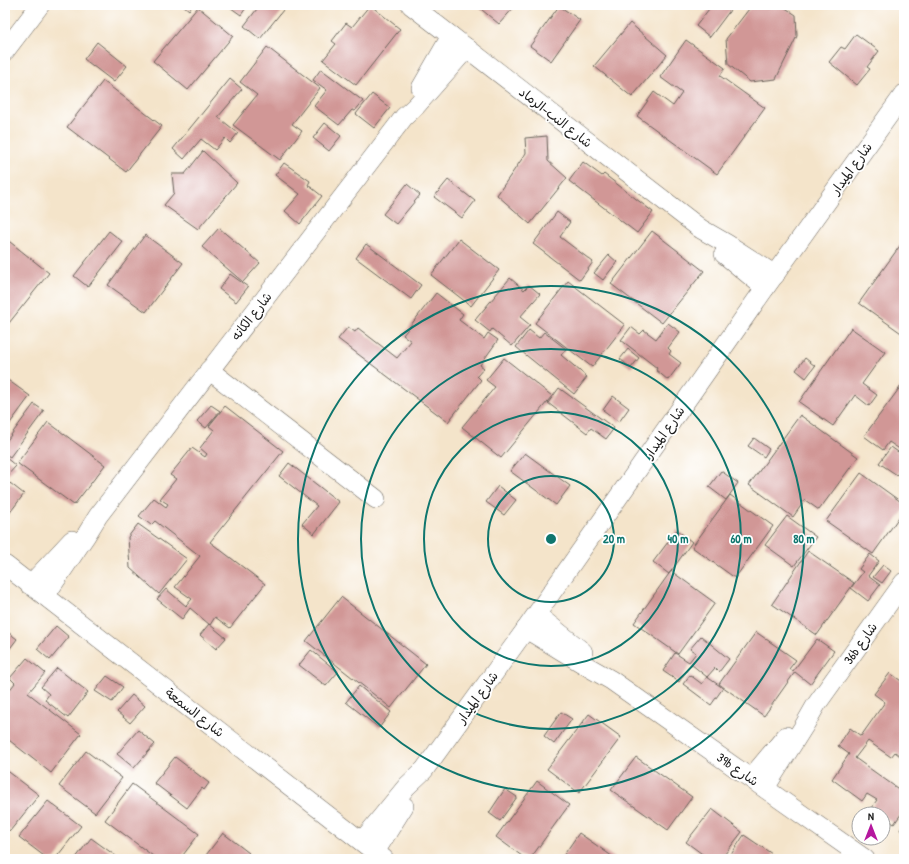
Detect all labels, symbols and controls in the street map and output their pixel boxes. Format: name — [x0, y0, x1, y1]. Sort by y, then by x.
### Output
street label: شارع النب-الرماد — [515, 83, 596, 152]
street label: شارع الميدار — [825, 138, 877, 199]
street label: شارع الكانه — [226, 288, 276, 345]
street label: شارع الميدار — [639, 402, 689, 463]
text: 20 m — [603, 530, 625, 547]
text: 40 m — [668, 530, 688, 547]
text: 60 m — [730, 530, 752, 547]
text: 80 m — [793, 530, 815, 547]
centre of rings — [544, 532, 558, 546]
street label: 36b شارع — [839, 618, 882, 668]
street label: شارع الميدار — [451, 667, 503, 728]
street label: شارع السمعة — [161, 683, 228, 742]
street label: 39b شارع — [713, 748, 762, 791]
north arrow — [851, 806, 891, 846]
text: N — [868, 809, 874, 823]

